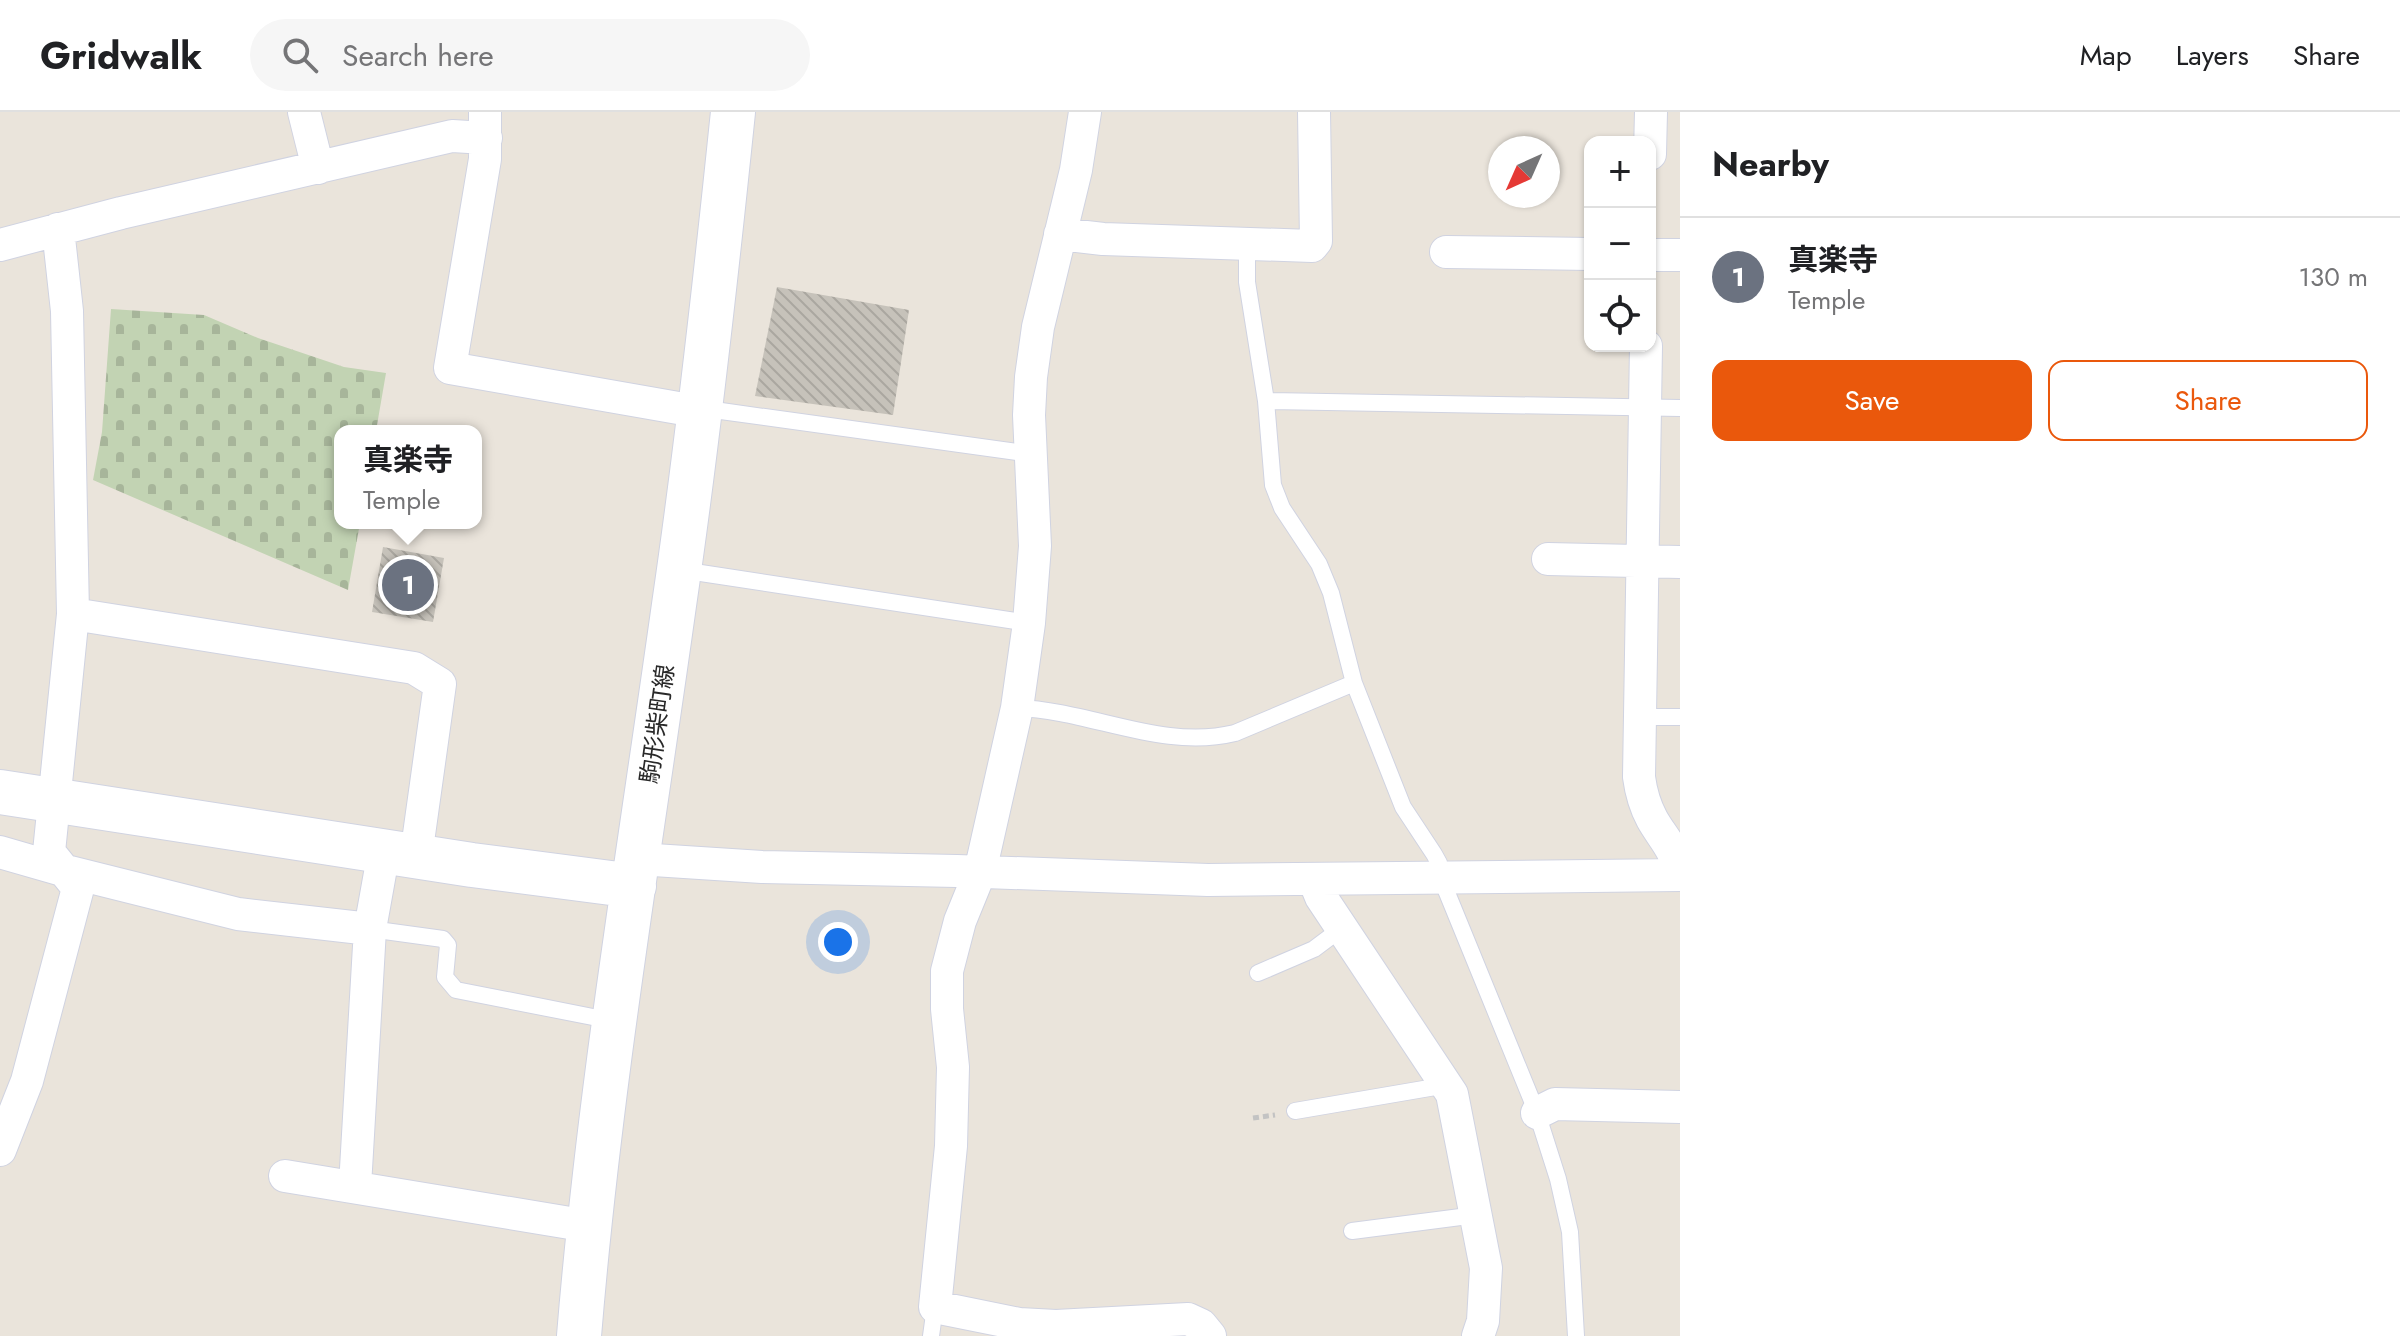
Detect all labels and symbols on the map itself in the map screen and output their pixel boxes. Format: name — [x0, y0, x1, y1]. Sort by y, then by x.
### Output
north arrow — [1488, 136, 1560, 208]
pin: 1 — [382, 555, 434, 615]
street label: 駒形柴町線 — [631, 662, 683, 786]
your location — [818, 922, 858, 962]

